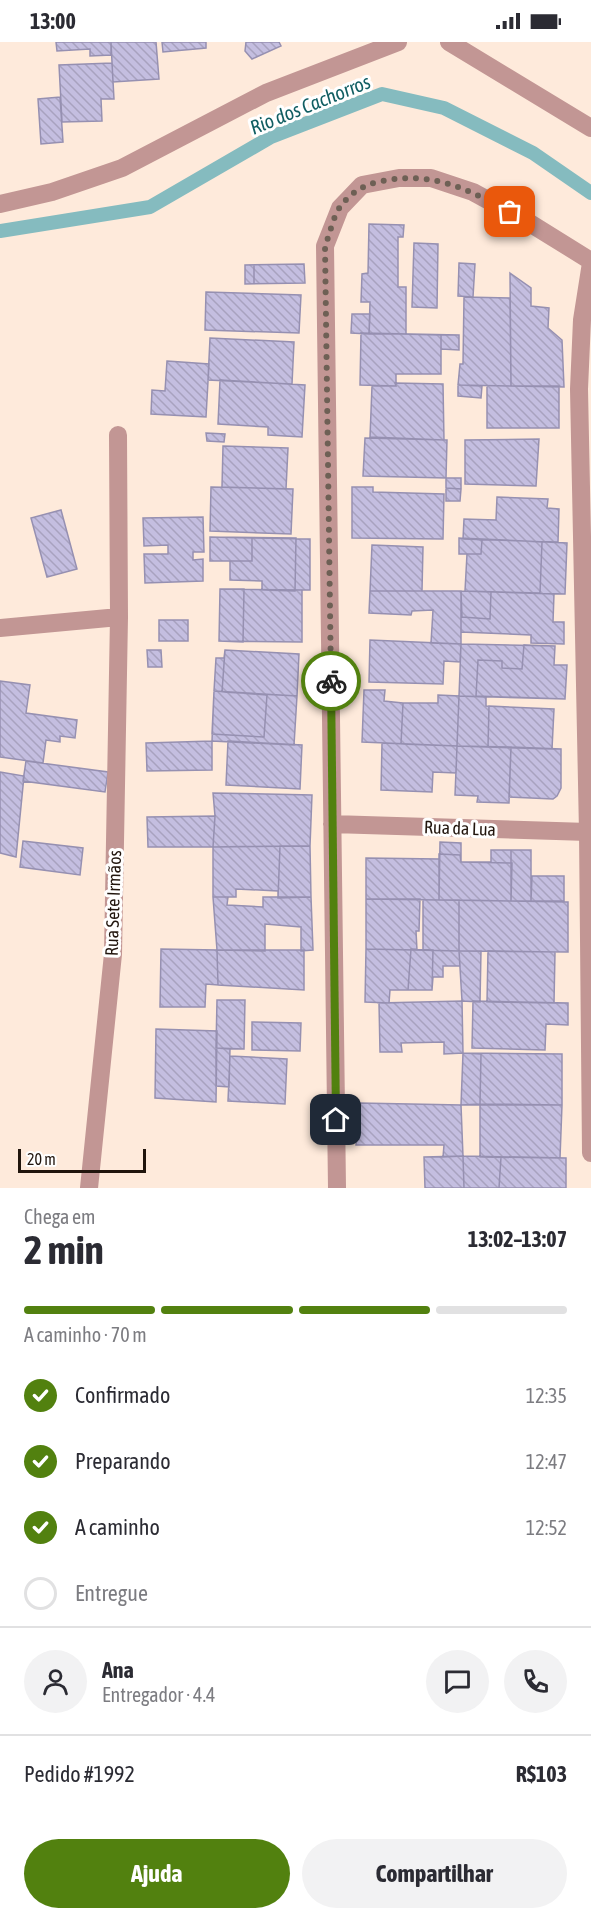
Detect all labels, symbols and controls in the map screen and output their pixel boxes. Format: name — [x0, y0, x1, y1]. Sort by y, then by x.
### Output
text: 13:00 — [30, 8, 76, 34]
water label: Rio dos Cachorros — [246, 69, 374, 139]
pin — [484, 186, 535, 237]
icon: bag — [493, 195, 526, 228]
courier — [301, 651, 361, 711]
icon: bike — [315, 665, 348, 698]
street label: Rua da Lua — [424, 816, 496, 840]
street label: Rua Sete Irmãos — [101, 850, 125, 956]
pin — [310, 1094, 361, 1145]
icon: home — [319, 1103, 352, 1136]
scale bar — [18, 1146, 146, 1174]
text: 20 m — [27, 1150, 56, 1168]
text: Chega em — [24, 1205, 96, 1228]
text: 13:02–13:07 — [468, 1226, 567, 1252]
text: 2 min — [24, 1228, 104, 1272]
text: A caminho · 70 m — [24, 1323, 147, 1346]
icon: check — [24, 1379, 57, 1412]
text: Confirmado — [75, 1382, 170, 1408]
text: 12:35 — [526, 1384, 567, 1407]
icon: check — [24, 1445, 57, 1478]
text: Preparando — [75, 1448, 171, 1474]
text: 12:47 — [526, 1450, 567, 1473]
icon: check — [24, 1511, 57, 1544]
text: A caminho — [75, 1514, 160, 1540]
text: 12:52 — [526, 1516, 567, 1539]
text: Entregue — [75, 1580, 148, 1606]
button: person — [24, 1650, 87, 1713]
button: chat — [426, 1650, 489, 1713]
button: phone — [504, 1650, 567, 1713]
text: Ana — [102, 1657, 134, 1683]
text: Entregador · 4.4 — [102, 1683, 215, 1706]
text: Pedido #1992 — [24, 1761, 135, 1787]
text: R$103 — [516, 1761, 567, 1787]
button: Ajuda — [24, 1839, 290, 1908]
button: Compartilhar — [302, 1839, 567, 1908]

